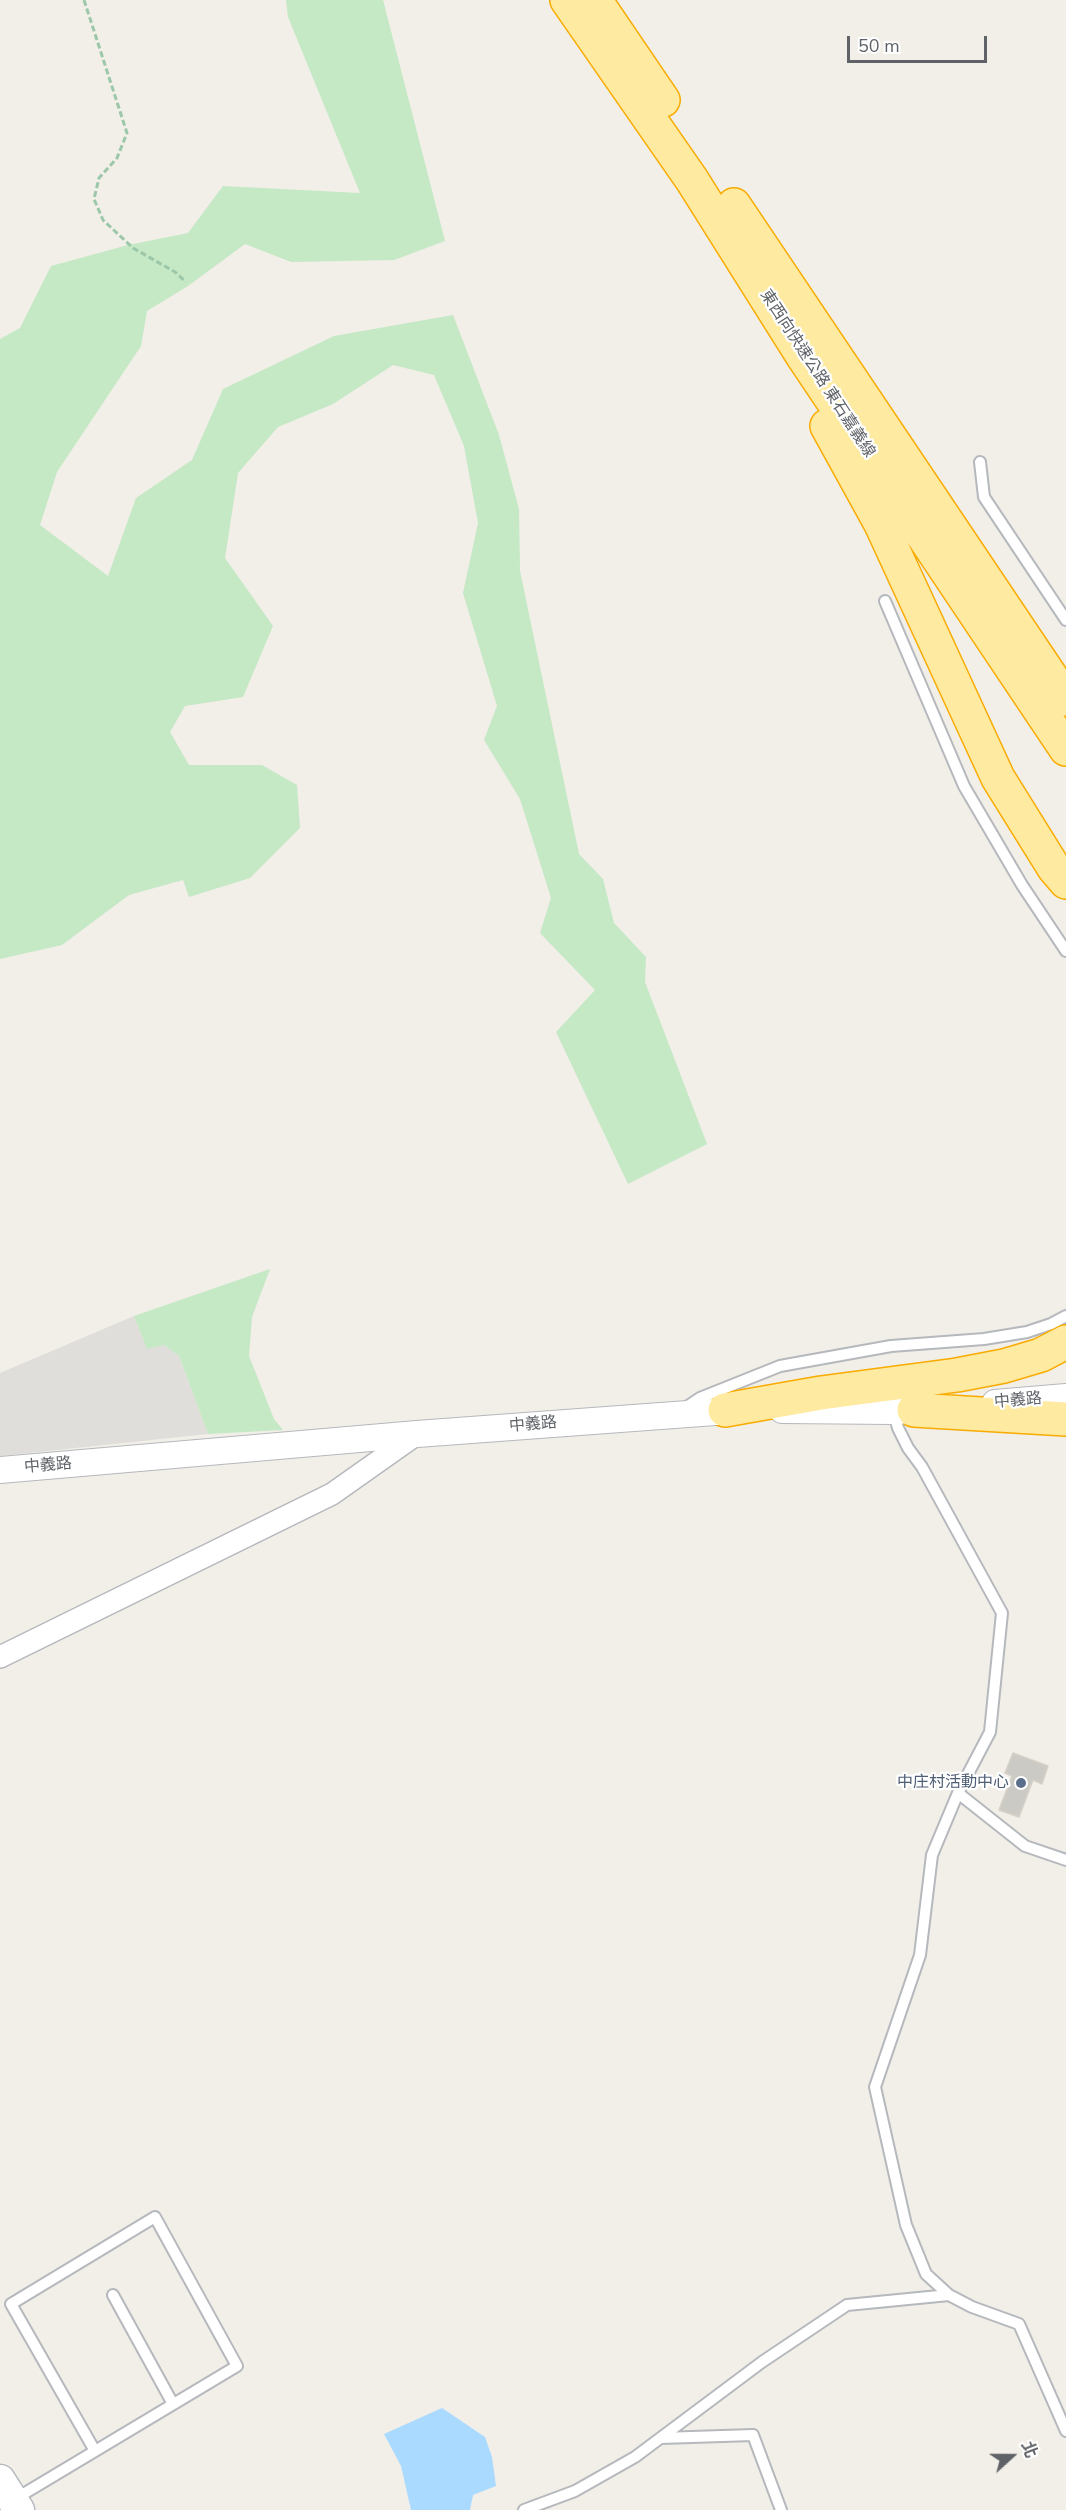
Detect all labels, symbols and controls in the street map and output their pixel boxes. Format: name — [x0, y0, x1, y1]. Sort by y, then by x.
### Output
scale bar — [850, 24, 990, 62]
text: 50 m — [858, 34, 900, 58]
street label: 東西向快速公路 東石嘉義線 — [756, 287, 878, 461]
street label: 中義路 — [993, 1389, 1043, 1413]
street label: 中義路 — [508, 1413, 558, 1437]
street label: 中義路 — [23, 1454, 73, 1478]
place label: 中庄村活動中心 — [897, 1773, 1009, 1793]
marker: 中庄村活動中心 — [1014, 1776, 1028, 1790]
north arrow — [982, 2426, 1042, 2486]
text: 北 — [1016, 2438, 1042, 2461]

